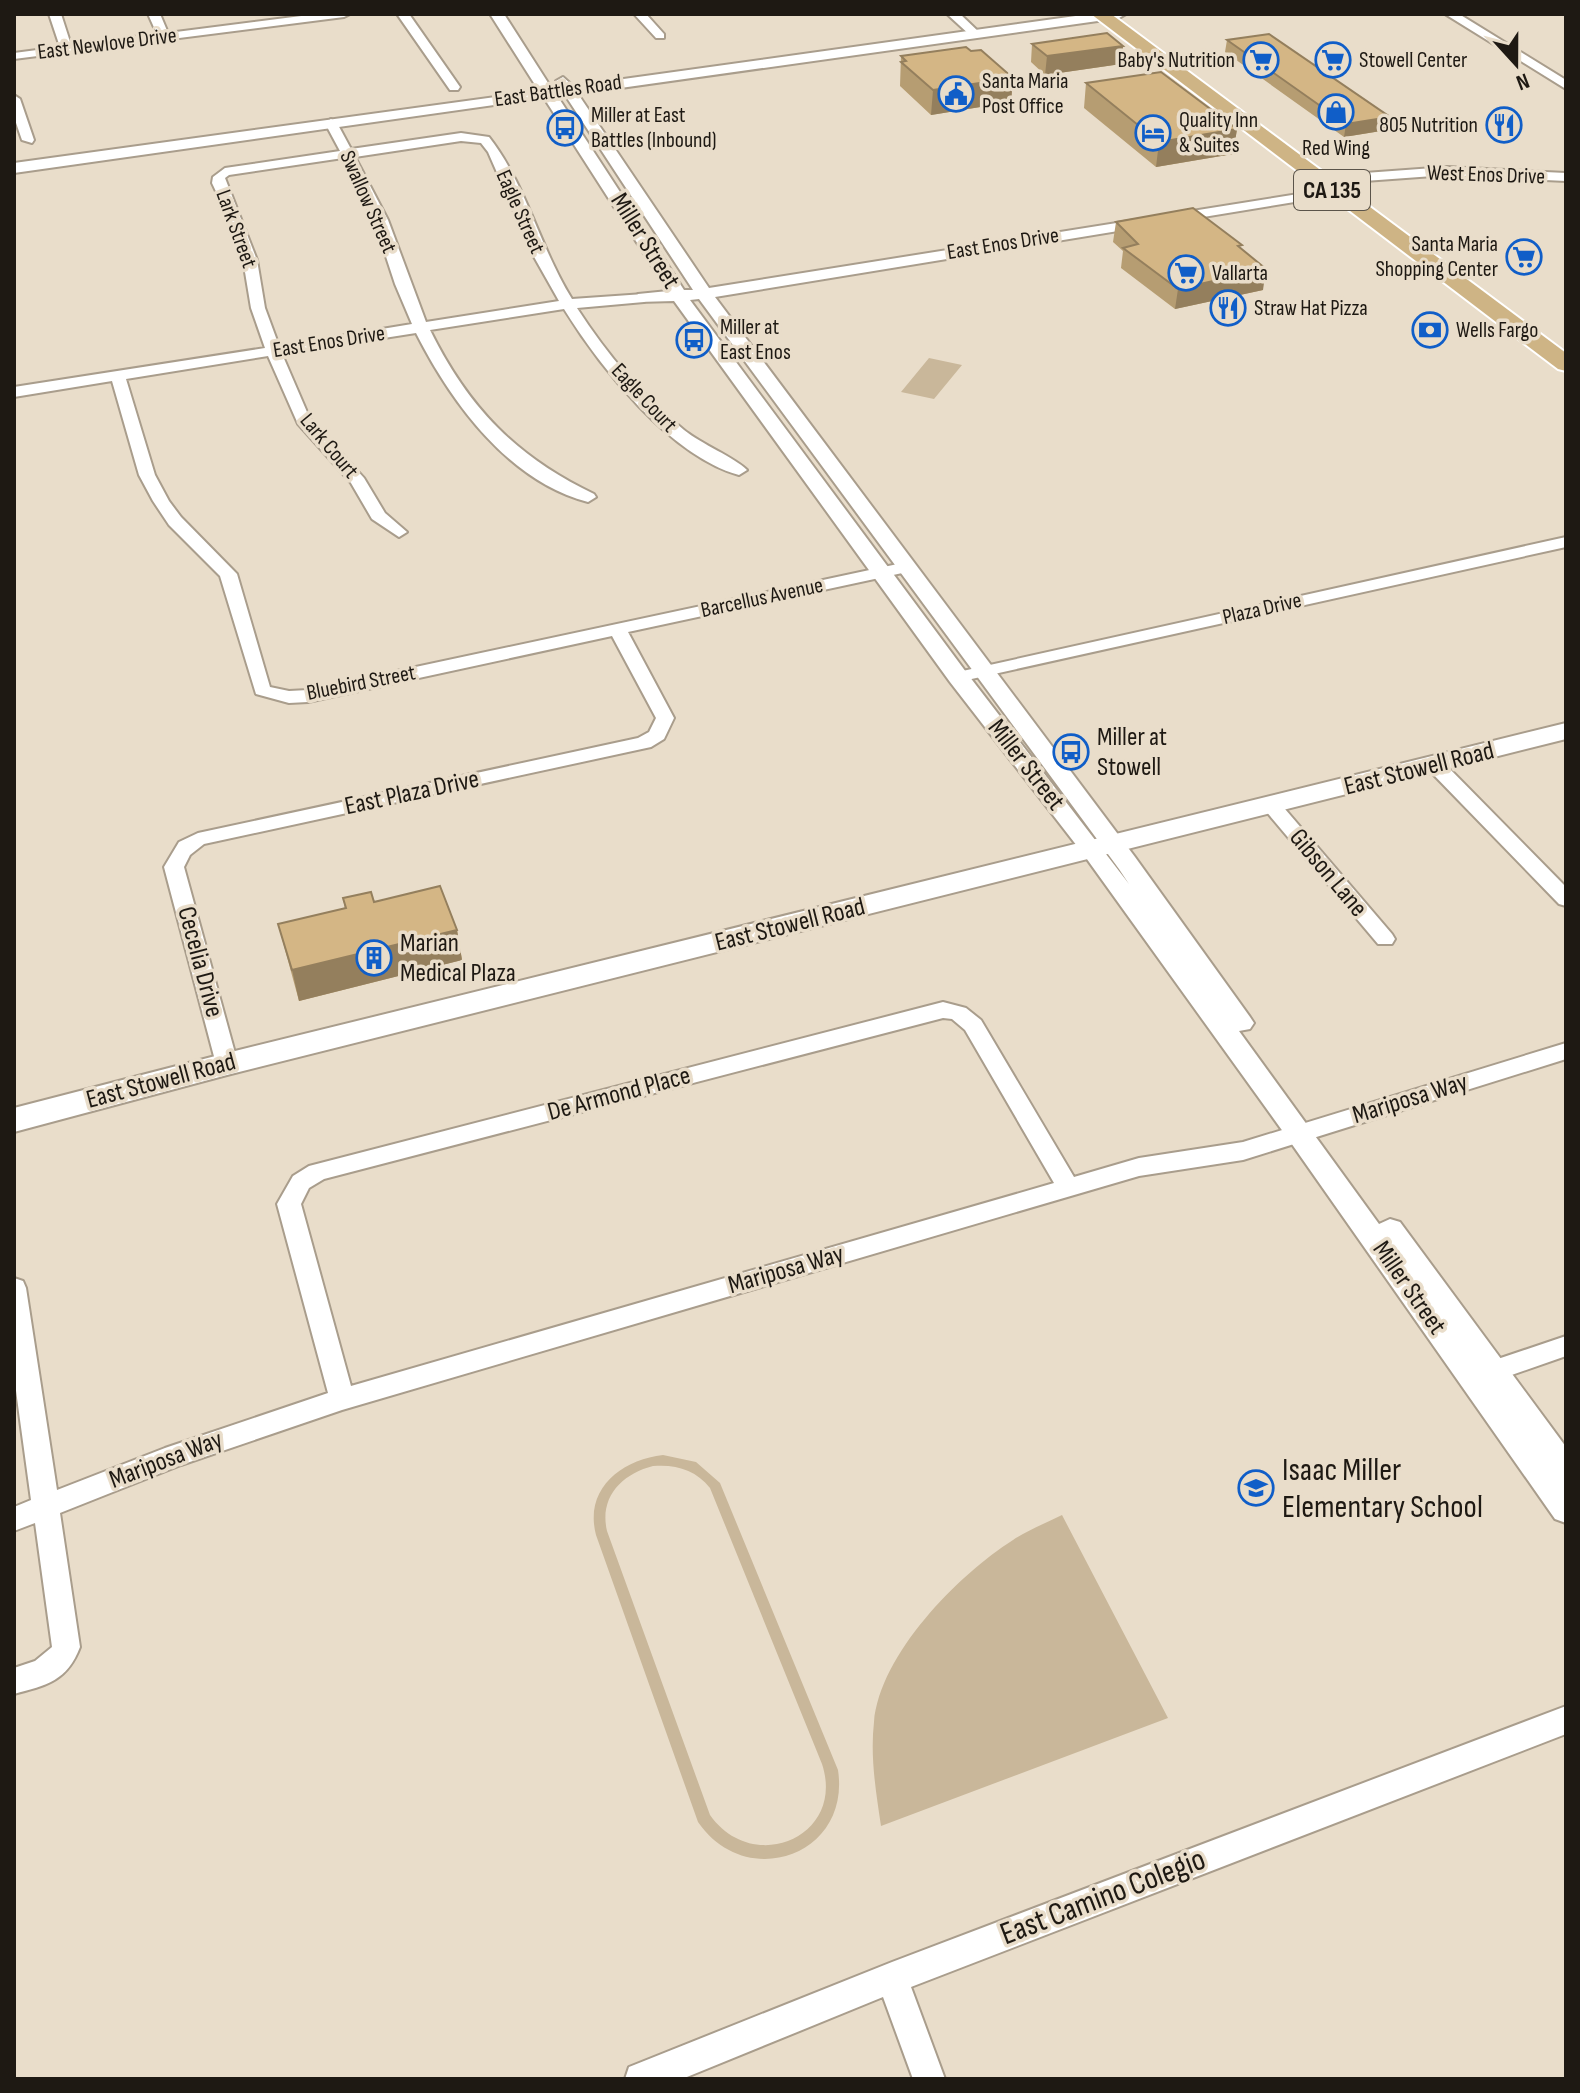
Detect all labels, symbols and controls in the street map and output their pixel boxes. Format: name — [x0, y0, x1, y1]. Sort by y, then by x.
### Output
street label: East Newlove Drive — [36, 22, 178, 66]
north arrow — [1476, 24, 1556, 104]
supermarket icon: Baby's Nutrition — [1242, 41, 1280, 79]
supermarket icon: Stowell Center — [1314, 41, 1352, 79]
place label: Baby's Nutrition — [1117, 47, 1235, 74]
place label: Stowell Center — [1359, 47, 1467, 74]
text: N — [1512, 67, 1533, 96]
place label: Santa Maria Post Office — [982, 68, 1068, 120]
street label: East Battles Road — [493, 69, 623, 113]
public building icon: Santa Maria Post Office — [937, 75, 975, 113]
shop icon: Red Wing — [1317, 93, 1355, 131]
place label: Miller at East Battles (Inbound) — [591, 102, 717, 154]
restaurant icon: 805 Nutrition — [1485, 106, 1523, 144]
place label: Quality Inn & Suites — [1179, 107, 1258, 159]
bus stop icon: Miller at East Battles (Inbound) — [546, 109, 584, 147]
place label: 805 Nutrition — [1379, 112, 1478, 139]
hotel icon: Quality Inn & Suites — [1134, 114, 1172, 152]
place label: Red Wing — [1302, 135, 1370, 162]
street label: Swallow Street — [333, 147, 403, 258]
street label: West Enos Drive — [1426, 159, 1546, 191]
street label: Eagle Street — [490, 166, 551, 258]
road number: CA 135 — [1294, 170, 1370, 210]
street label: Lark Street — [209, 186, 263, 272]
street label: Miller Street — [604, 187, 686, 295]
street label: East Enos Drive — [945, 222, 1061, 266]
place label: Santa Maria Shopping Center — [1375, 231, 1498, 283]
supermarket icon: Santa Maria Shopping Center — [1505, 238, 1543, 276]
supermarket icon: Vallarta — [1167, 254, 1205, 292]
place label: Vallarta — [1212, 260, 1268, 287]
restaurant icon: Straw Hat Pizza — [1209, 289, 1247, 327]
place label: Straw Hat Pizza — [1254, 295, 1368, 322]
bank icon: Wells Fargo — [1411, 311, 1449, 349]
place label: Miller at East Enos — [720, 314, 791, 366]
place label: Wells Fargo — [1456, 317, 1538, 344]
street label: East Enos Drive — [271, 320, 387, 364]
bus stop icon: Miller at East Enos — [675, 321, 713, 359]
street label: Eagle Court — [605, 358, 683, 438]
street label: Lark Court — [294, 408, 364, 484]
street label: Barcellus Avenue — [698, 572, 826, 624]
street label: Plaza Drive — [1220, 587, 1304, 631]
street label: Bluebird Street — [304, 659, 418, 707]
street label: Miller Street — [981, 713, 1071, 817]
place label: Miller at Stowell — [1097, 722, 1167, 783]
bus stop icon: Miller at Stowell — [1052, 733, 1090, 771]
street label: East Stowell Road — [1341, 735, 1497, 803]
street label: East Plaza Drive — [342, 764, 482, 822]
street label: Gibson Lane — [1282, 823, 1374, 923]
street label: East Stowell Road — [712, 891, 868, 959]
street label: Cecelia Drive — [170, 903, 230, 1021]
place label: Marian Medical Plaza — [400, 928, 516, 989]
building icon: Marian Medical Plaza — [355, 939, 393, 977]
street label: East Stowell Road — [83, 1046, 239, 1116]
street label: De Armond Place — [544, 1060, 694, 1128]
street label: Mariposa Way — [1349, 1067, 1471, 1131]
street label: Miller Street — [1366, 1235, 1452, 1341]
street label: Mariposa Way — [725, 1239, 847, 1301]
street label: Mariposa Way — [105, 1424, 227, 1496]
place label: Isaac Miller Elementary School — [1282, 1451, 1483, 1527]
school or university icon: Isaac Miller Elementary School — [1237, 1469, 1275, 1507]
street label: East Camino Colegio — [995, 1840, 1211, 1954]

